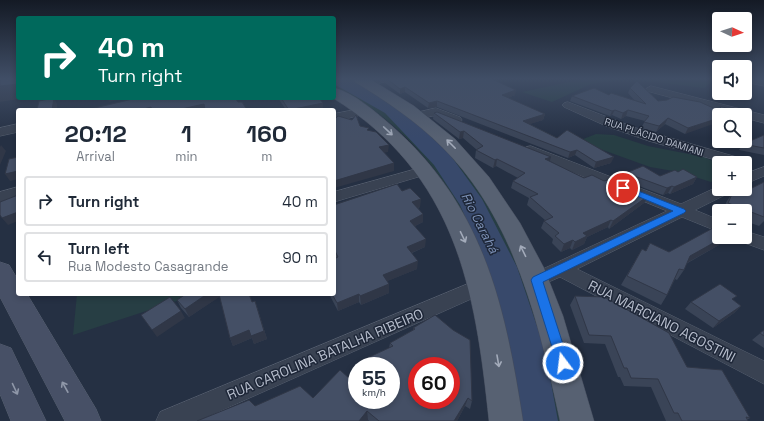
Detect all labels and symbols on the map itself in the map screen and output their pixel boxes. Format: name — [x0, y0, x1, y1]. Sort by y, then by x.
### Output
north arrow — [712, 12, 752, 52]
street label: RUA PLÁCIDO DAMIANI — [603, 115, 705, 159]
one-way arrow — [383, 127, 393, 136]
one-way arrow — [446, 139, 456, 149]
pin — [606, 171, 640, 205]
water label: Rio Carahá — [457, 190, 503, 257]
one-way arrow — [460, 230, 467, 242]
one-way arrow — [519, 245, 526, 257]
street label: RUA MARCIANO AGOSTINI — [585, 276, 739, 366]
street label: RUA CAROLINA BATALHA RIBEIRO — [224, 304, 426, 404]
position arrow — [542, 342, 584, 384]
one-way arrow — [494, 354, 502, 367]
speed limit sign: 60 — [408, 357, 460, 409]
one-way arrow — [60, 381, 68, 393]
one-way arrow — [11, 383, 19, 395]

